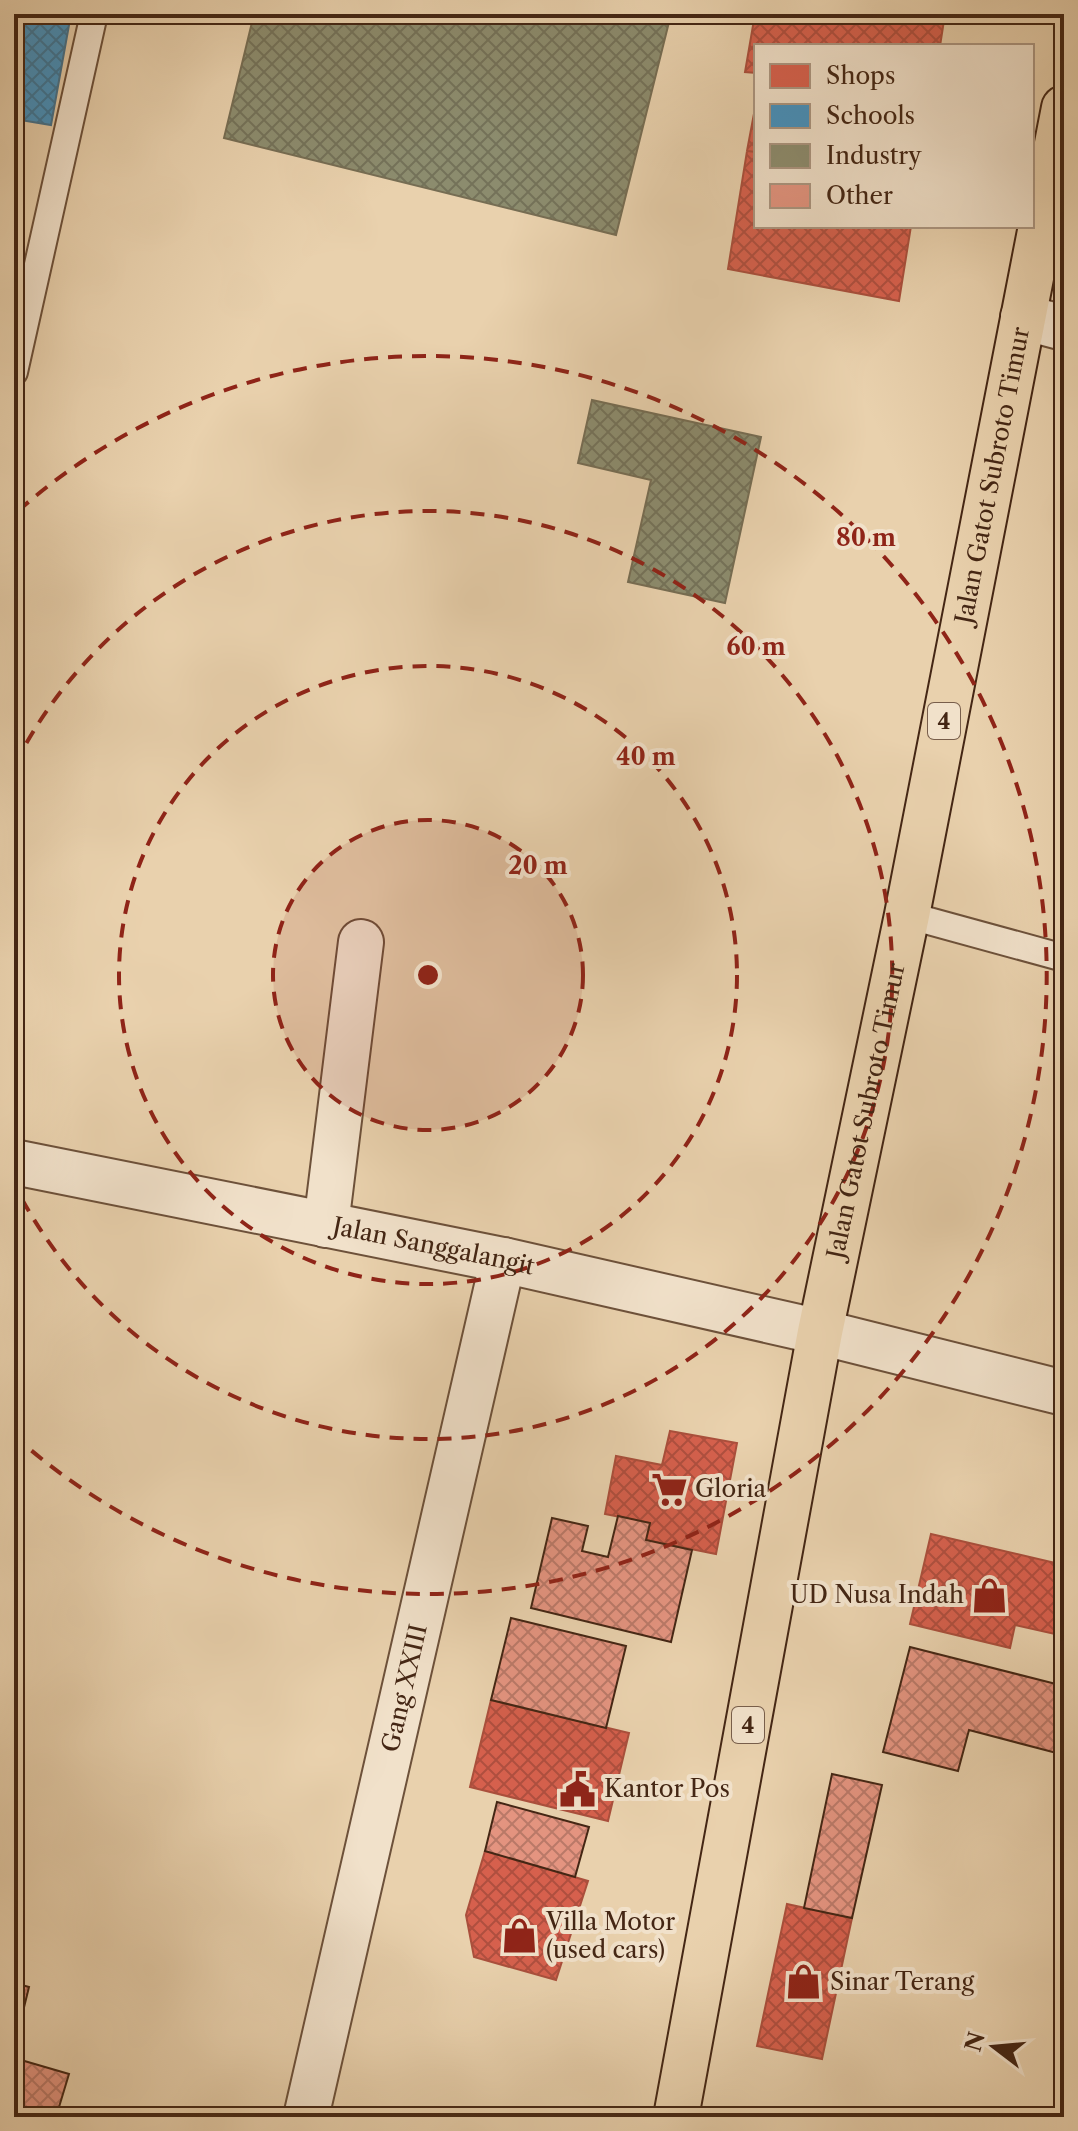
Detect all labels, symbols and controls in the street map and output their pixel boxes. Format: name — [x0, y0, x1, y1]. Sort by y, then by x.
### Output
legend — [754, 44, 1034, 228]
text: Shops — [826, 61, 895, 90]
text: Schools — [826, 101, 915, 130]
text: Industry — [826, 141, 922, 170]
text: Other — [826, 181, 893, 210]
street label: Jalan Gatot Subroto Timur — [948, 324, 1035, 630]
text: 80 m — [836, 523, 896, 552]
text: 60 m — [726, 632, 786, 661]
road number: 4 — [928, 703, 960, 739]
text: 40 m — [616, 742, 676, 771]
text: 20 m — [508, 851, 568, 880]
street label: Jalan Gatot Subroto Timur — [820, 960, 911, 1265]
centre of rings — [414, 961, 442, 989]
street label: Jalan Sanggalangit — [326, 1210, 538, 1281]
supermarket icon: Gloria — [650, 1470, 688, 1508]
place label: Gloria — [695, 1474, 767, 1503]
shop icon: UD Nusa Indah — [971, 1576, 1009, 1614]
place label: UD Nusa Indah — [790, 1580, 964, 1609]
street label: Gang XXIII — [375, 1621, 433, 1755]
road number: 4 — [732, 1707, 764, 1743]
public building icon: Kantor Pos — [559, 1770, 597, 1808]
place label: Kantor Pos — [604, 1774, 730, 1803]
place label: Villa Motor (used cars) — [545, 1907, 675, 1964]
shop icon: Villa Motor (used cars) — [501, 1917, 539, 1955]
shop icon: Sinar Terang — [785, 1963, 823, 2001]
place label: Sinar Terang — [830, 1967, 975, 1996]
north arrow — [954, 2007, 1034, 2087]
text: N — [960, 2029, 991, 2055]

